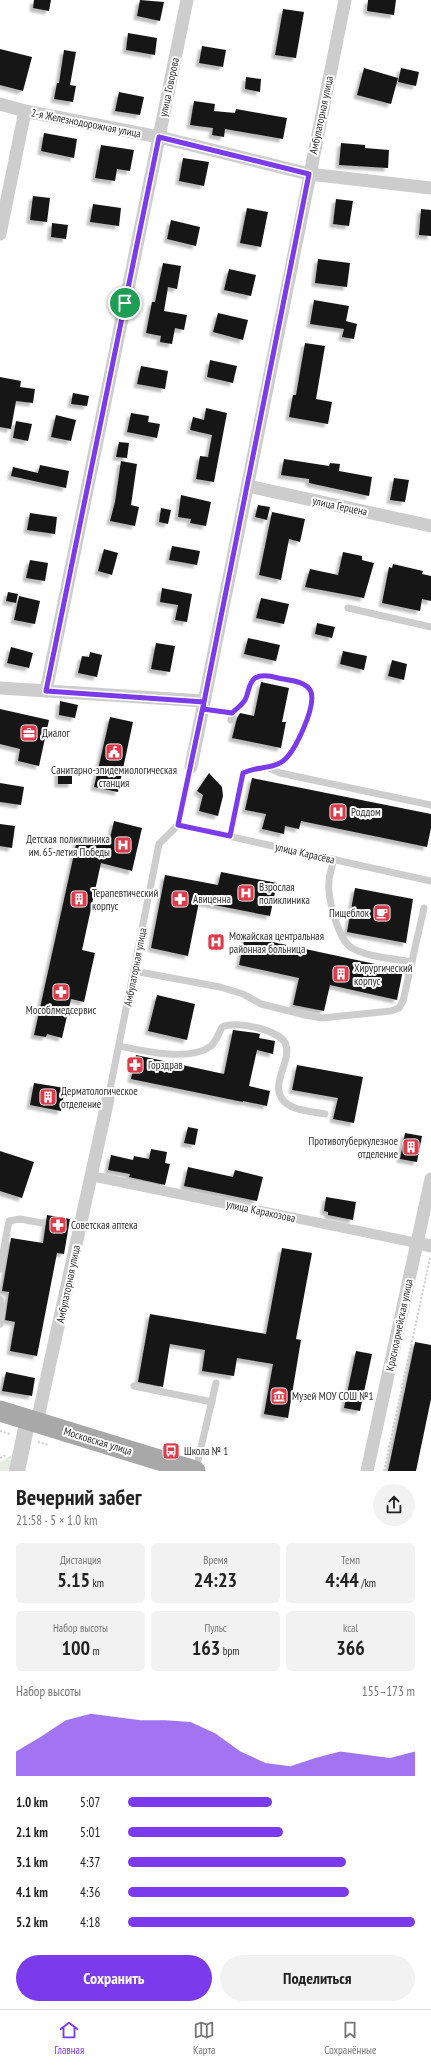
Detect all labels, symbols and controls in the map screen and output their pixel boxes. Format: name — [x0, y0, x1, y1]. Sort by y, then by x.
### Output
street label: улица Говорова — [156, 56, 182, 118]
street label: Амбулаторная улица — [306, 75, 336, 155]
street label: 2-я Железнодорожная улица — [30, 105, 142, 141]
pin — [108, 286, 142, 320]
icon: arrive — [114, 292, 136, 314]
street label: улица Герцена — [311, 493, 369, 519]
office icon: Диалог — [19, 723, 39, 743]
place label: Диалог — [42, 726, 70, 740]
public building icon: Санитарно-эпидемиологическая станция — [104, 742, 124, 762]
place label: Санитарно-эпидемиологическая станция — [51, 763, 177, 790]
hospital icon: Роддом — [328, 802, 348, 822]
place label: Роддом — [351, 805, 381, 819]
place label: Детская поликлиника им. 65-летия Победы — [26, 832, 110, 859]
hospital icon: Детская поликлиника им. 65-летия Победы — [113, 835, 133, 855]
street label: улица Карасёва — [274, 839, 336, 867]
place label: Взрослая поликлиника — [259, 880, 310, 907]
hospital icon: Взрослая поликлиника — [236, 883, 256, 903]
place label: Терапевтический корпус — [92, 886, 158, 913]
building icon: Терапевтический корпус — [69, 889, 89, 909]
pharmacy icon: Авиценна — [170, 889, 190, 909]
place label: Авиценна — [193, 892, 231, 906]
cafe icon: Пищеблок — [372, 903, 392, 923]
place label: Пищеблок — [329, 906, 370, 920]
street label: Амбулаторная улица — [121, 927, 149, 1007]
place label: Можайская центральная районная больница — [229, 929, 324, 956]
hospital icon: Можайская центральная районная больница — [206, 932, 226, 952]
place label: Хирургический корпус — [354, 961, 413, 988]
building icon: Хирургический корпус — [331, 964, 351, 984]
pharmacy icon: Мособлмедсервис — [51, 982, 71, 1002]
place label: Мособлмедсервис — [26, 1003, 96, 1017]
pharmacy icon: Горздрав — [125, 1055, 145, 1075]
place label: Горздрав — [148, 1058, 183, 1072]
place label: Дерматологическое отделение — [61, 1084, 138, 1111]
building icon: Дерматологическое отделение — [38, 1087, 58, 1107]
place label: Противотуберкулезное отделение — [308, 1134, 398, 1161]
building icon: Противотуберкулезное отделение — [401, 1137, 421, 1157]
street label: улица Каракозова — [225, 1197, 297, 1225]
pharmacy icon: Советская аптека — [48, 1215, 68, 1235]
place label: Советская аптека — [71, 1218, 138, 1232]
street label: Амбулаторная улица — [53, 1244, 83, 1324]
street label: Красноармейская улица — [382, 1278, 416, 1372]
museum icon: Музей МОУ СОШ №1 — [269, 1386, 289, 1406]
place label: Музей МОУ СОШ №1 — [292, 1389, 373, 1403]
street label: Московская улица — [62, 1424, 134, 1458]
bus stop icon: Школа № 1 — [161, 1441, 181, 1461]
place label: Школа № 1 — [184, 1444, 228, 1458]
text: Вечерний забег — [16, 1483, 142, 1511]
button: share — [373, 1484, 415, 1526]
text: 21:58 · 5 × 1.0 km — [16, 1512, 97, 1529]
text: Дистанция — [60, 1553, 101, 1567]
text: Время — [203, 1553, 228, 1567]
text: Темп — [341, 1553, 360, 1567]
text: 5.15 — [57, 1567, 90, 1593]
text: 24:23 — [194, 1567, 237, 1593]
text: 4:44 — [325, 1567, 359, 1593]
text: km — [90, 1576, 104, 1590]
text: /km — [359, 1576, 376, 1590]
text: Набор высоты — [53, 1621, 108, 1635]
text: Пульс — [204, 1621, 227, 1635]
text: kcal — [343, 1621, 358, 1635]
text: 100 — [61, 1635, 90, 1661]
text: 163 — [192, 1635, 220, 1661]
text: 366 — [336, 1635, 365, 1661]
text: m — [90, 1644, 100, 1658]
text: bpm — [220, 1644, 239, 1658]
text: Набор высоты — [16, 1683, 81, 1700]
text: 155–173 m — [362, 1683, 415, 1700]
text: 1.0 km — [16, 1794, 48, 1811]
text: 5:07 — [80, 1794, 100, 1811]
text: 2.1 km — [16, 1824, 48, 1841]
text: 5:01 — [80, 1824, 100, 1841]
text: 3.1 km — [16, 1854, 48, 1871]
text: 4:37 — [80, 1854, 100, 1871]
text: 4.1 km — [16, 1884, 48, 1901]
text: 4:36 — [80, 1884, 100, 1901]
text: 5.2 km — [16, 1914, 48, 1931]
text: 4:18 — [80, 1914, 100, 1931]
button: Сохранить — [16, 1955, 212, 2001]
button: Поделиться — [220, 1955, 415, 2001]
tab: Главная — [54, 2019, 84, 2057]
tab: Карта — [193, 2019, 215, 2057]
tab: Сохранённые — [324, 2019, 377, 2057]

